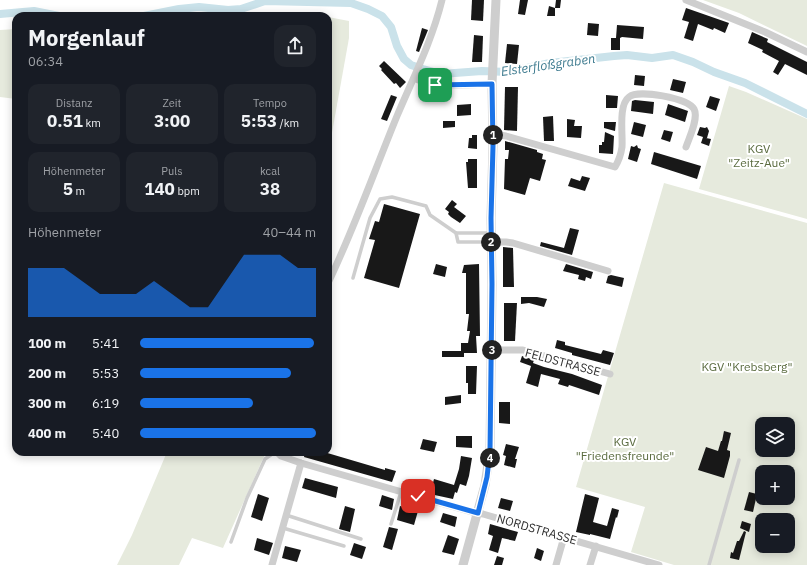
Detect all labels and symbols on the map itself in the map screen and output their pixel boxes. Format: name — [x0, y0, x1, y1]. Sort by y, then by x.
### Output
water label: Elsterfloßgraben — [500, 50, 596, 80]
pin — [418, 68, 452, 102]
pin: 1 — [483, 125, 503, 145]
park label: KGV "Zeitz-Aue" — [728, 141, 790, 170]
pin: 2 — [481, 232, 501, 252]
pin: 3 — [482, 340, 502, 360]
street label: FELDSTRASSE — [524, 345, 602, 379]
park label: KGV "Krebsberg" — [702, 359, 792, 374]
park label: KGV "Friedensfreunde" — [576, 434, 674, 463]
pin: 4 — [480, 448, 500, 468]
pin — [401, 479, 435, 513]
street label: NORDSTRASSE — [495, 510, 579, 548]

